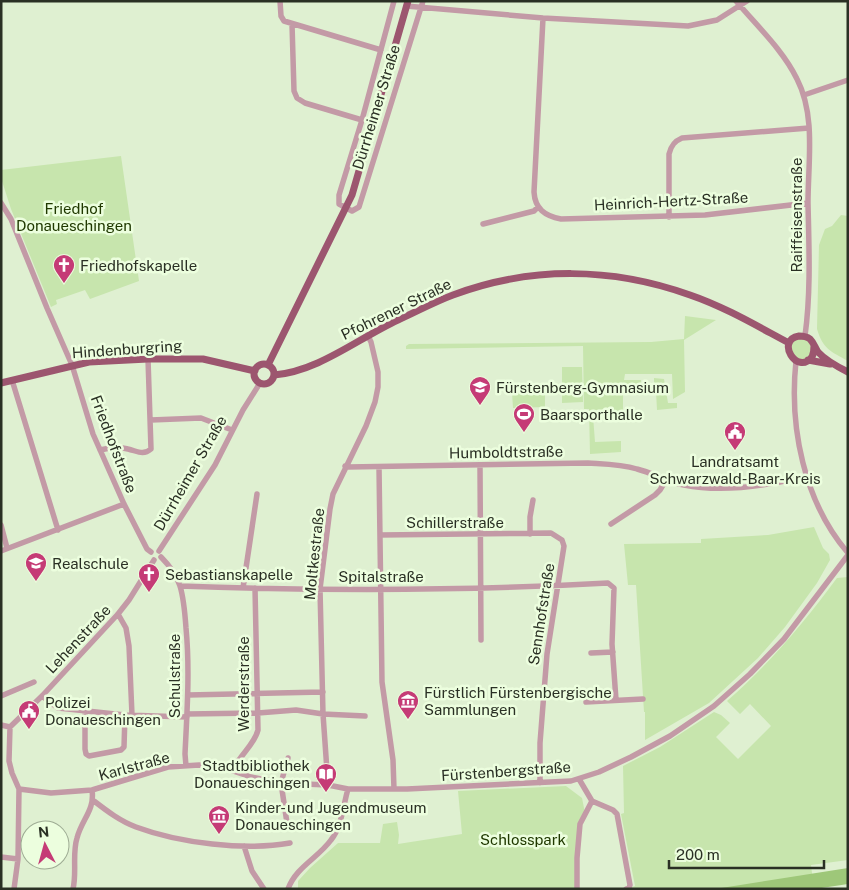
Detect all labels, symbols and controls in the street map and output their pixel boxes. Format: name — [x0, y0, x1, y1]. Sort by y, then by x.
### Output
street label: Dürrheimer Straße — [349, 42, 403, 172]
street label: Raiffeisenstraße — [788, 158, 805, 272]
street label: Heinrich-Hertz-Straße — [593, 188, 749, 214]
park label: Friedhof Donaueschingen — [16, 200, 132, 234]
church icon: Friedhofskapelle — [52, 253, 76, 284]
place label: Friedhofskapelle — [80, 257, 197, 274]
street label: Pfohrener Straße — [338, 275, 454, 343]
street label: Hindenburgring — [71, 337, 183, 361]
school or university icon: Fürstenberg-Gymnasium — [468, 375, 492, 406]
place label: Fürstenberg-Gymnasium — [496, 379, 669, 396]
street label: Friedhofstraße — [88, 393, 140, 495]
sports icon: Baarsporthalle — [512, 402, 536, 433]
place label: Baarsporthalle — [540, 406, 643, 423]
street label: Dürrheimer Straße — [150, 413, 230, 533]
public building icon: Landratsamt Schwarzwald-Baar-Kreis — [723, 420, 747, 451]
street label: Humboldtstraße — [449, 443, 563, 461]
place label: Landratsamt Schwarzwald-Baar-Kreis — [649, 453, 821, 487]
street label: Moltkestraße — [301, 507, 327, 601]
street label: Schillerstraße — [406, 514, 504, 531]
school or university icon: Realschule — [24, 551, 48, 582]
place label: Realschule — [52, 555, 129, 572]
church icon: Sebastianskapelle — [137, 562, 161, 593]
street label: Sennhofstraße — [525, 562, 557, 666]
place label: Sebastianskapelle — [165, 566, 293, 583]
street label: Spitalstraße — [338, 568, 424, 585]
street label: Lehenstraße — [42, 601, 114, 677]
street label: Schulstraße — [166, 634, 183, 718]
street label: Werderstraße — [235, 636, 252, 732]
place label: Fürstlich Fürstenbergische Sammlungen — [424, 684, 612, 718]
museum icon: Fürstlich Fürstenbergische Sammlungen — [396, 689, 420, 720]
place label: Polizei Donaueschingen — [45, 694, 161, 728]
public building icon: Polizei Donaueschingen — [17, 699, 41, 730]
street label: Karlstraße — [97, 748, 171, 784]
place label: Stadtbibliothek Donaueschingen — [194, 757, 310, 791]
street label: Fürstenbergstraße — [440, 758, 572, 784]
library icon: Stadtbibliothek Donaueschingen — [314, 762, 338, 793]
place label: Kinder- und Jugendmuseum Donaueschingen — [235, 799, 427, 833]
museum icon: Kinder- und Jugendmuseum Donaueschingen — [207, 804, 231, 835]
north arrow — [20, 820, 70, 870]
text: N — [37, 824, 50, 841]
park label: Schlosspark — [480, 831, 566, 848]
scale bar — [669, 838, 824, 870]
text: 200 m — [676, 846, 720, 863]

